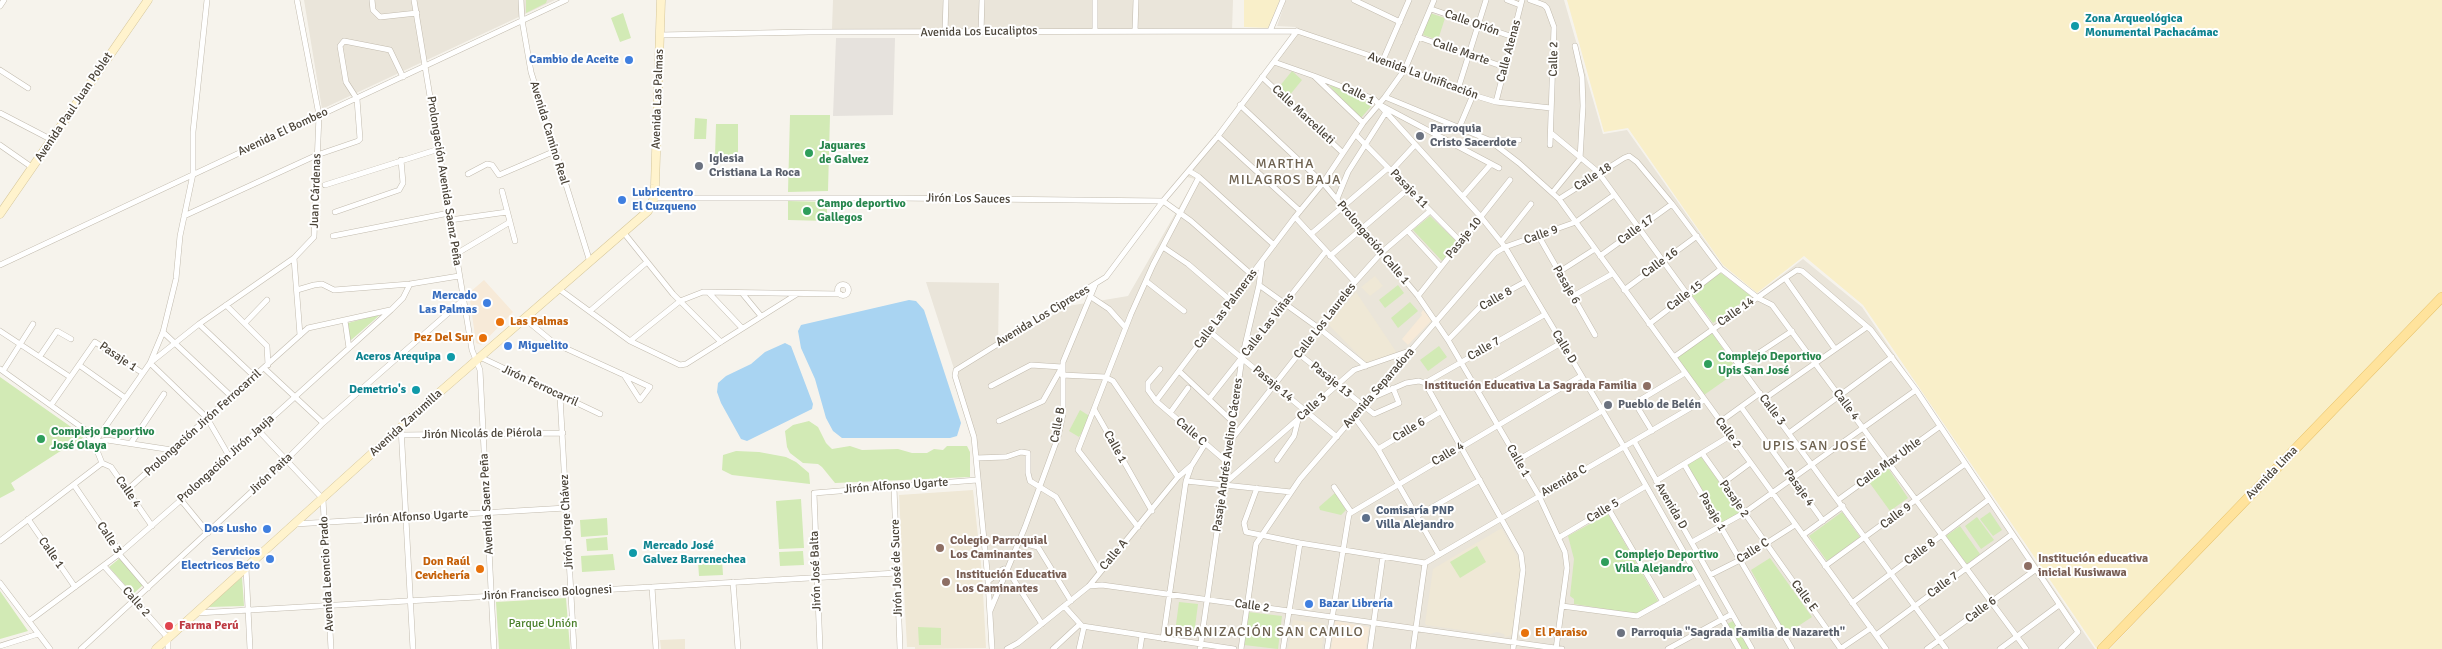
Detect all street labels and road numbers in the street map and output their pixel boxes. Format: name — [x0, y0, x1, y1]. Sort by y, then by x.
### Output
street label: Calle Orión — [1443, 7, 1501, 39]
street label: Calle Atenas — [1494, 18, 1524, 84]
street label: Avenida Los Eucaliptos — [920, 24, 1038, 40]
street label: Calle Marte — [1431, 36, 1491, 68]
street label: Calle 2 — [1546, 41, 1562, 77]
street label: Avenida Las Palmas — [649, 49, 667, 149]
street label: Avenida La Unificación — [1366, 49, 1480, 103]
street label: Avenida Paul Juan Poblet — [32, 50, 116, 164]
street label: Avenida Camino Real — [526, 80, 572, 186]
street label: Calle 1 — [1339, 80, 1377, 108]
street label: Calle Marcelleti — [1269, 82, 1337, 148]
street label: Prolongación Avenida Saenz Peña — [423, 95, 465, 267]
street label: Avenida El Bombeo — [236, 105, 330, 159]
street label: Juan Cárdenas — [307, 153, 325, 229]
street label: Calle 18 — [1572, 160, 1614, 194]
street label: Pasaje 11 — [1387, 166, 1431, 212]
street label: Jirón Los Sauces — [926, 191, 1010, 207]
street label: Prolongación Calle 1 — [1334, 198, 1412, 288]
street label: Calle 17 — [1615, 212, 1657, 248]
street label: Pasaje 10 — [1443, 214, 1485, 262]
street label: Calle 9 — [1522, 222, 1560, 248]
street label: Calle 16 — [1639, 245, 1681, 281]
street label: Pasaje 6 — [1549, 263, 1583, 307]
street label: Calle Las Palmeras — [1191, 266, 1261, 352]
street label: Calle 15 — [1664, 278, 1706, 314]
street label: Calle Los Laureles — [1291, 280, 1359, 362]
street label: Avenida Los Cipreces — [993, 282, 1093, 350]
street label: Calle 8 — [1477, 284, 1515, 314]
street label: Calle Las Viñas — [1239, 290, 1297, 360]
street label: Calle 14 — [1715, 294, 1757, 330]
street label: Calle D — [1548, 328, 1580, 366]
street label: Calle 7 — [1465, 334, 1503, 364]
street label: Pasaje 1 — [96, 339, 140, 375]
street label: Avenida Separadora — [1340, 345, 1418, 431]
street label: Pasaje 13 — [1307, 359, 1355, 401]
street label: Jirón Ferrocarril — [500, 362, 580, 410]
street label: Pasaje 14 — [1250, 363, 1296, 405]
street label: Prolongación Jirón Ferrocarril — [141, 367, 265, 479]
street label: Pasaje Andrés Avelino Cáceres — [1210, 377, 1246, 533]
street label: Avenida Zarumilla — [367, 387, 445, 459]
street label: Calle 4 — [1830, 387, 1862, 423]
street label: Calle 3 — [1294, 390, 1330, 424]
street label: Calle 3 — [1756, 392, 1788, 428]
street label: Calle B — [1048, 406, 1068, 444]
street label: Prolongación Jirón Jauja — [175, 412, 277, 506]
street label: Calle C — [1173, 415, 1209, 449]
street label: Calle 6 — [1390, 415, 1428, 445]
street label: Calle 2 — [1712, 415, 1744, 451]
street label: Jirón Nicolás de Piérola — [422, 426, 542, 442]
street label: Calle 1 — [1100, 428, 1130, 466]
street label: Calle Max Uhle — [1854, 435, 1924, 491]
street label: Calle 4 — [1429, 439, 1467, 469]
street label: Calle 1 — [1503, 442, 1533, 480]
street label: Avenida Lima — [2243, 443, 2301, 503]
street label: Jirón Paita — [246, 450, 296, 498]
street label: Avenida Saenz Peña — [477, 453, 497, 555]
street label: Avenida C — [1539, 462, 1589, 500]
street label: Pasaje 4 — [1781, 467, 1817, 509]
street label: Calle 4 — [112, 473, 144, 511]
street label: Jirón Jorge Chávez — [557, 474, 577, 570]
street label: Jirón Alfonso Ugarte — [843, 475, 949, 497]
street label: Pasaje 2 — [1716, 477, 1752, 521]
street label: Avenida D — [1652, 480, 1690, 532]
street label: Pasaje 1 — [1695, 490, 1729, 534]
street label: Calle 5 — [1584, 496, 1622, 526]
street label: Calle 9 — [1878, 500, 1914, 532]
street label: Jirón Alfonso Ugarte — [363, 507, 469, 527]
street label: Avenida Leoncio Prado — [317, 516, 337, 632]
street label: Calle 3 — [93, 519, 125, 557]
street label: Jirón José de Sucre — [888, 519, 906, 617]
street label: Jirón José Balta — [807, 530, 825, 612]
street label: Calle 1 — [35, 534, 67, 572]
street label: Calle C — [1734, 535, 1772, 567]
street label: Calle 8 — [1902, 536, 1938, 568]
street label: Calle A — [1097, 537, 1131, 573]
street label: Calle 7 — [1925, 569, 1961, 601]
street label: Calle E — [1788, 577, 1820, 615]
street label: Jirón Francisco Bolognesi — [481, 582, 613, 604]
street label: Calle 2 — [119, 584, 153, 620]
street label: Calle 6 — [1963, 594, 1999, 626]
street label: Calle 2 — [1234, 596, 1270, 616]

